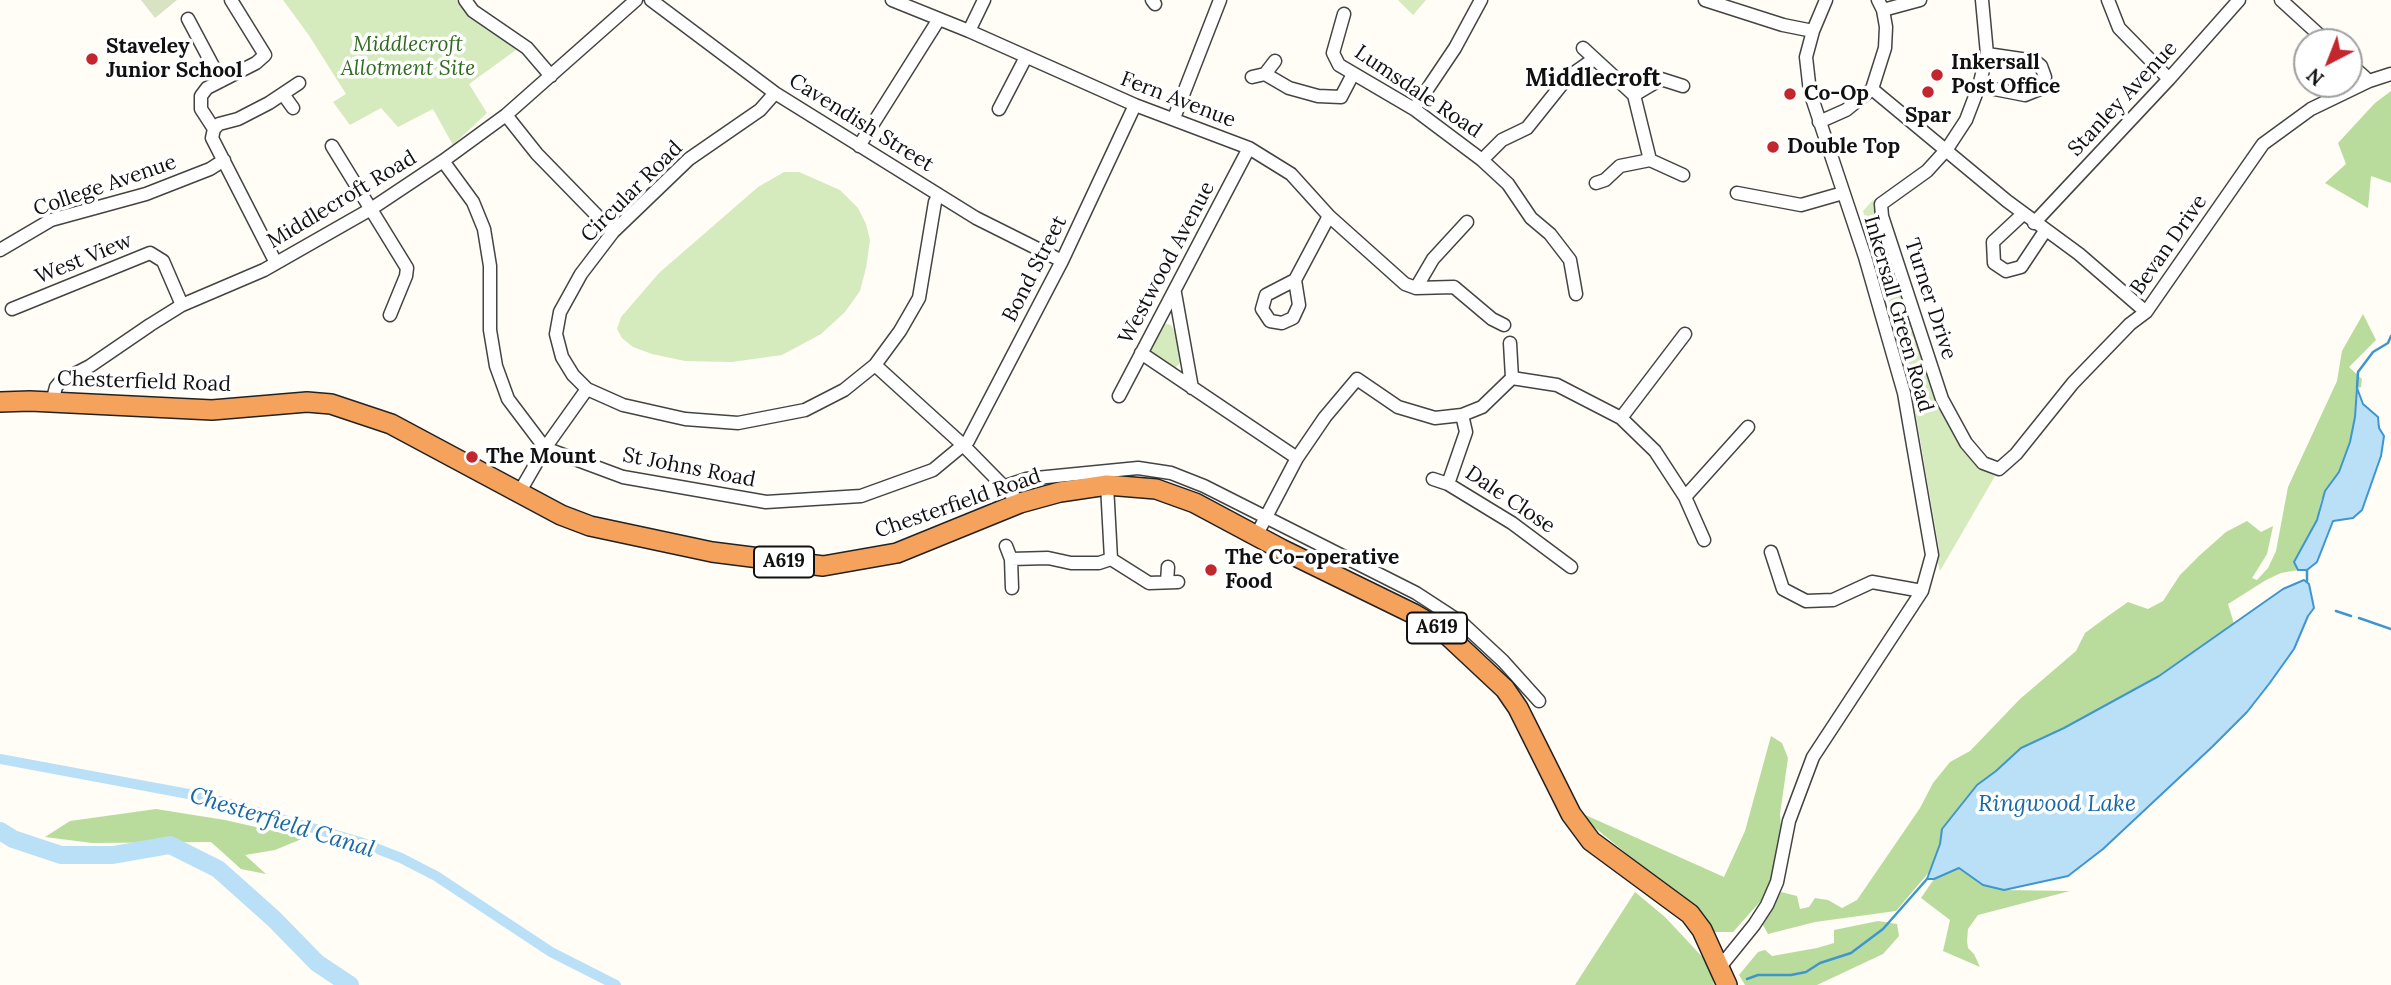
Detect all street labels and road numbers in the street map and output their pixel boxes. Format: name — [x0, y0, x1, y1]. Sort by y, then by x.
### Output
street label: Stanley Avenue — [2063, 36, 2183, 162]
street label: Lumsdale Road — [1350, 40, 1486, 144]
street label: Fern Avenue — [1117, 67, 1239, 133]
street label: Cavendish Street — [784, 68, 938, 178]
street label: Circular Road — [576, 136, 688, 248]
street label: Middlecroft Road — [263, 146, 421, 254]
street label: College Avenue — [30, 150, 180, 222]
street label: Westwood Avenue — [1114, 178, 1220, 348]
street label: Bevan Drive — [2125, 190, 2213, 300]
street label: Bond Street — [998, 212, 1072, 326]
street label: Inkersall Green Road — [1858, 213, 1938, 415]
street label: West View — [32, 228, 136, 290]
street label: Turner Drive — [1899, 235, 1961, 363]
street label: Chesterfield Road — [57, 366, 231, 398]
street label: St Johns Road — [620, 443, 758, 493]
street label: Dale Close — [1460, 461, 1560, 539]
street label: Chesterfield Road — [872, 464, 1044, 544]
road number: A619 — [754, 547, 814, 578]
road number: A619 — [1407, 612, 1467, 643]

